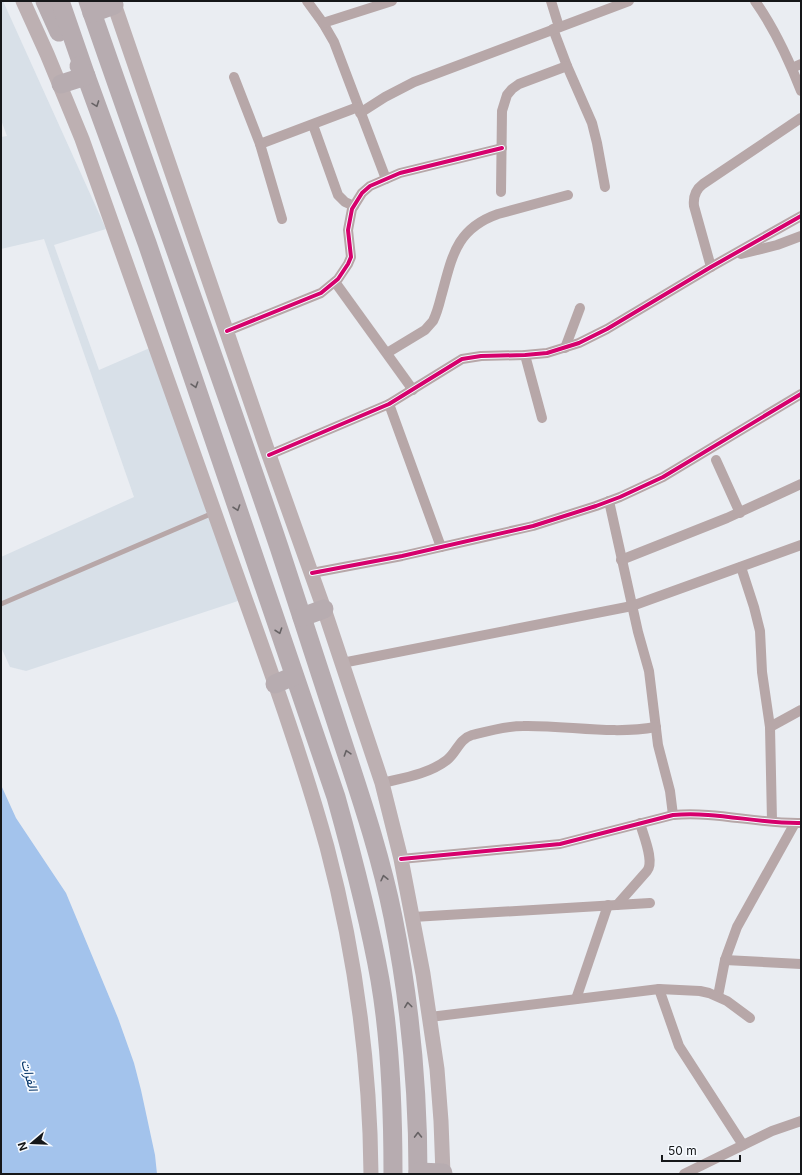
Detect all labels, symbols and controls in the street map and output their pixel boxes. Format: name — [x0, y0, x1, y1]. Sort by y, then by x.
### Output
one-way arrow — [92, 100, 100, 107]
one-way arrow — [190, 381, 199, 388]
one-way arrow — [232, 504, 241, 511]
one-way arrow — [274, 627, 283, 634]
one-way arrow — [343, 750, 352, 757]
one-way arrow — [380, 875, 388, 881]
one-way arrow — [403, 1002, 412, 1009]
water label: الفرات — [17, 1058, 42, 1095]
north arrow — [12, 1123, 52, 1163]
one-way arrow — [413, 1132, 422, 1138]
scale bar — [662, 1137, 740, 1163]
text: N — [15, 1140, 31, 1153]
text: 50 m — [668, 1143, 697, 1158]

